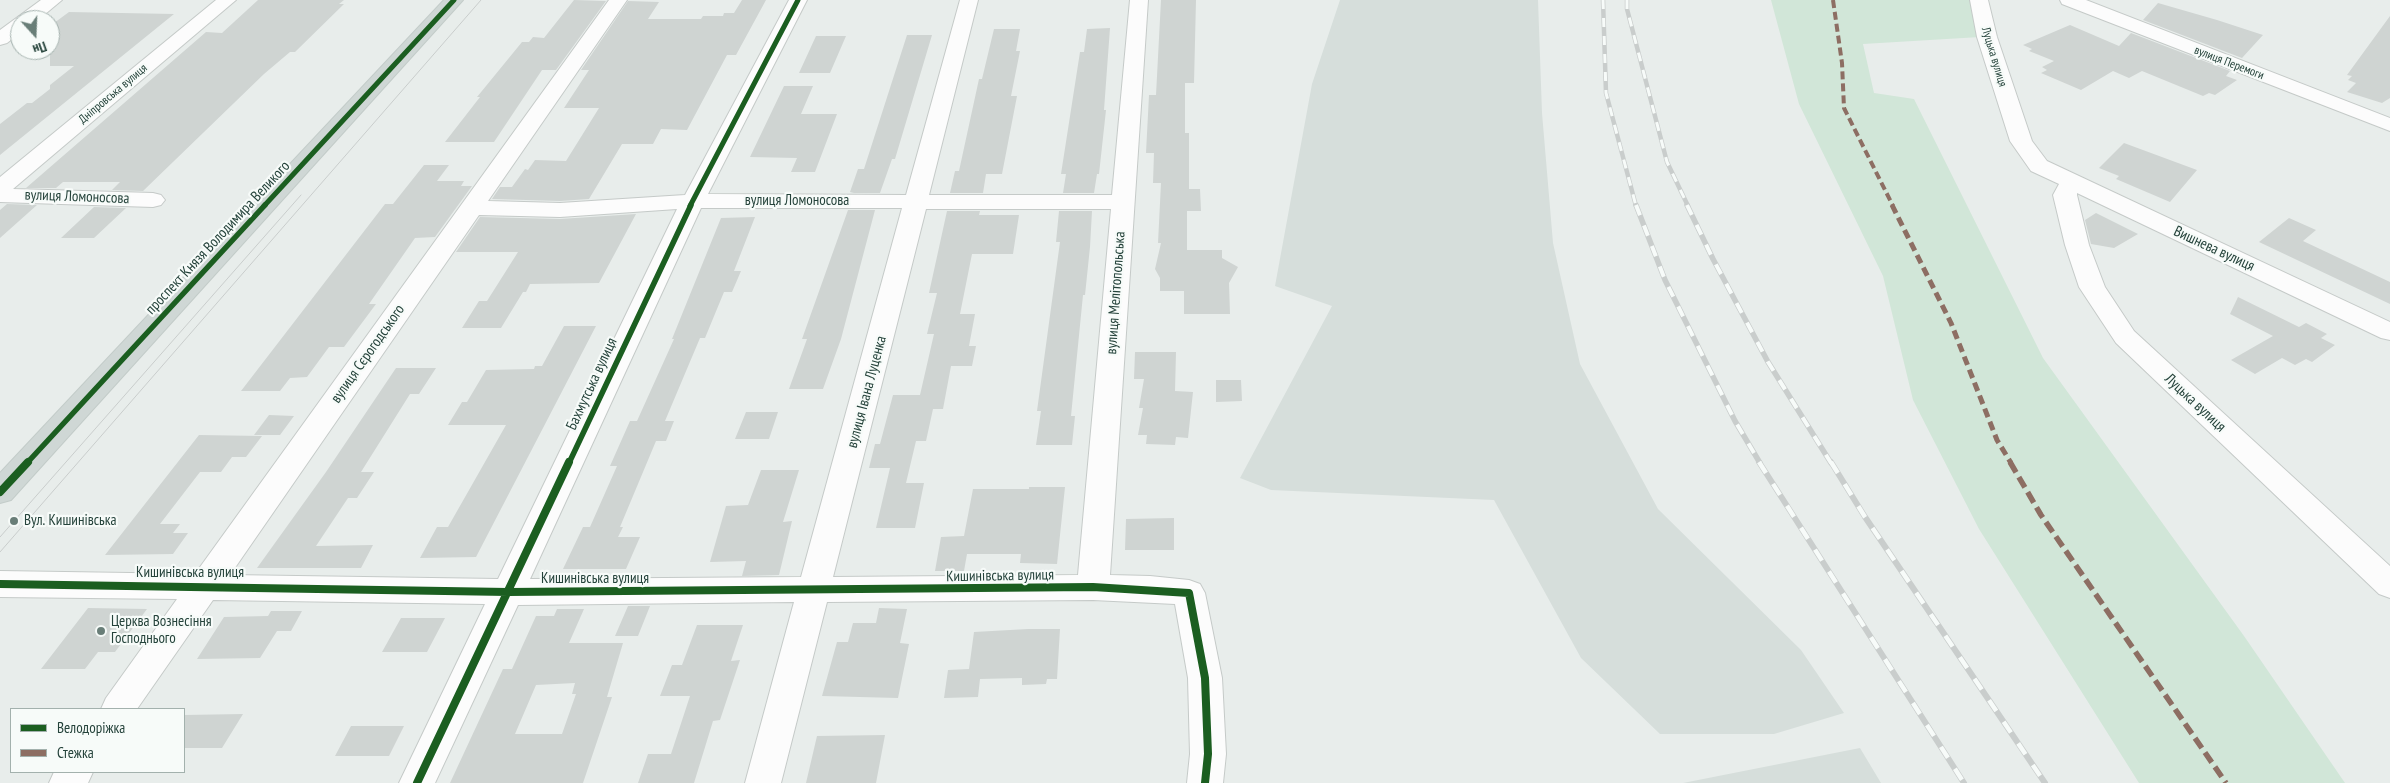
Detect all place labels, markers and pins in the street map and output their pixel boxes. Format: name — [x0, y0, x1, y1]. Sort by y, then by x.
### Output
place label: Вул. Кишинівська — [24, 512, 117, 530]
marker: Вул. Кишинівська — [8, 515, 20, 527]
place label: Церква Вознесіння Господнього — [111, 613, 212, 648]
marker: Церква Вознесіння Господнього — [95, 625, 107, 637]

